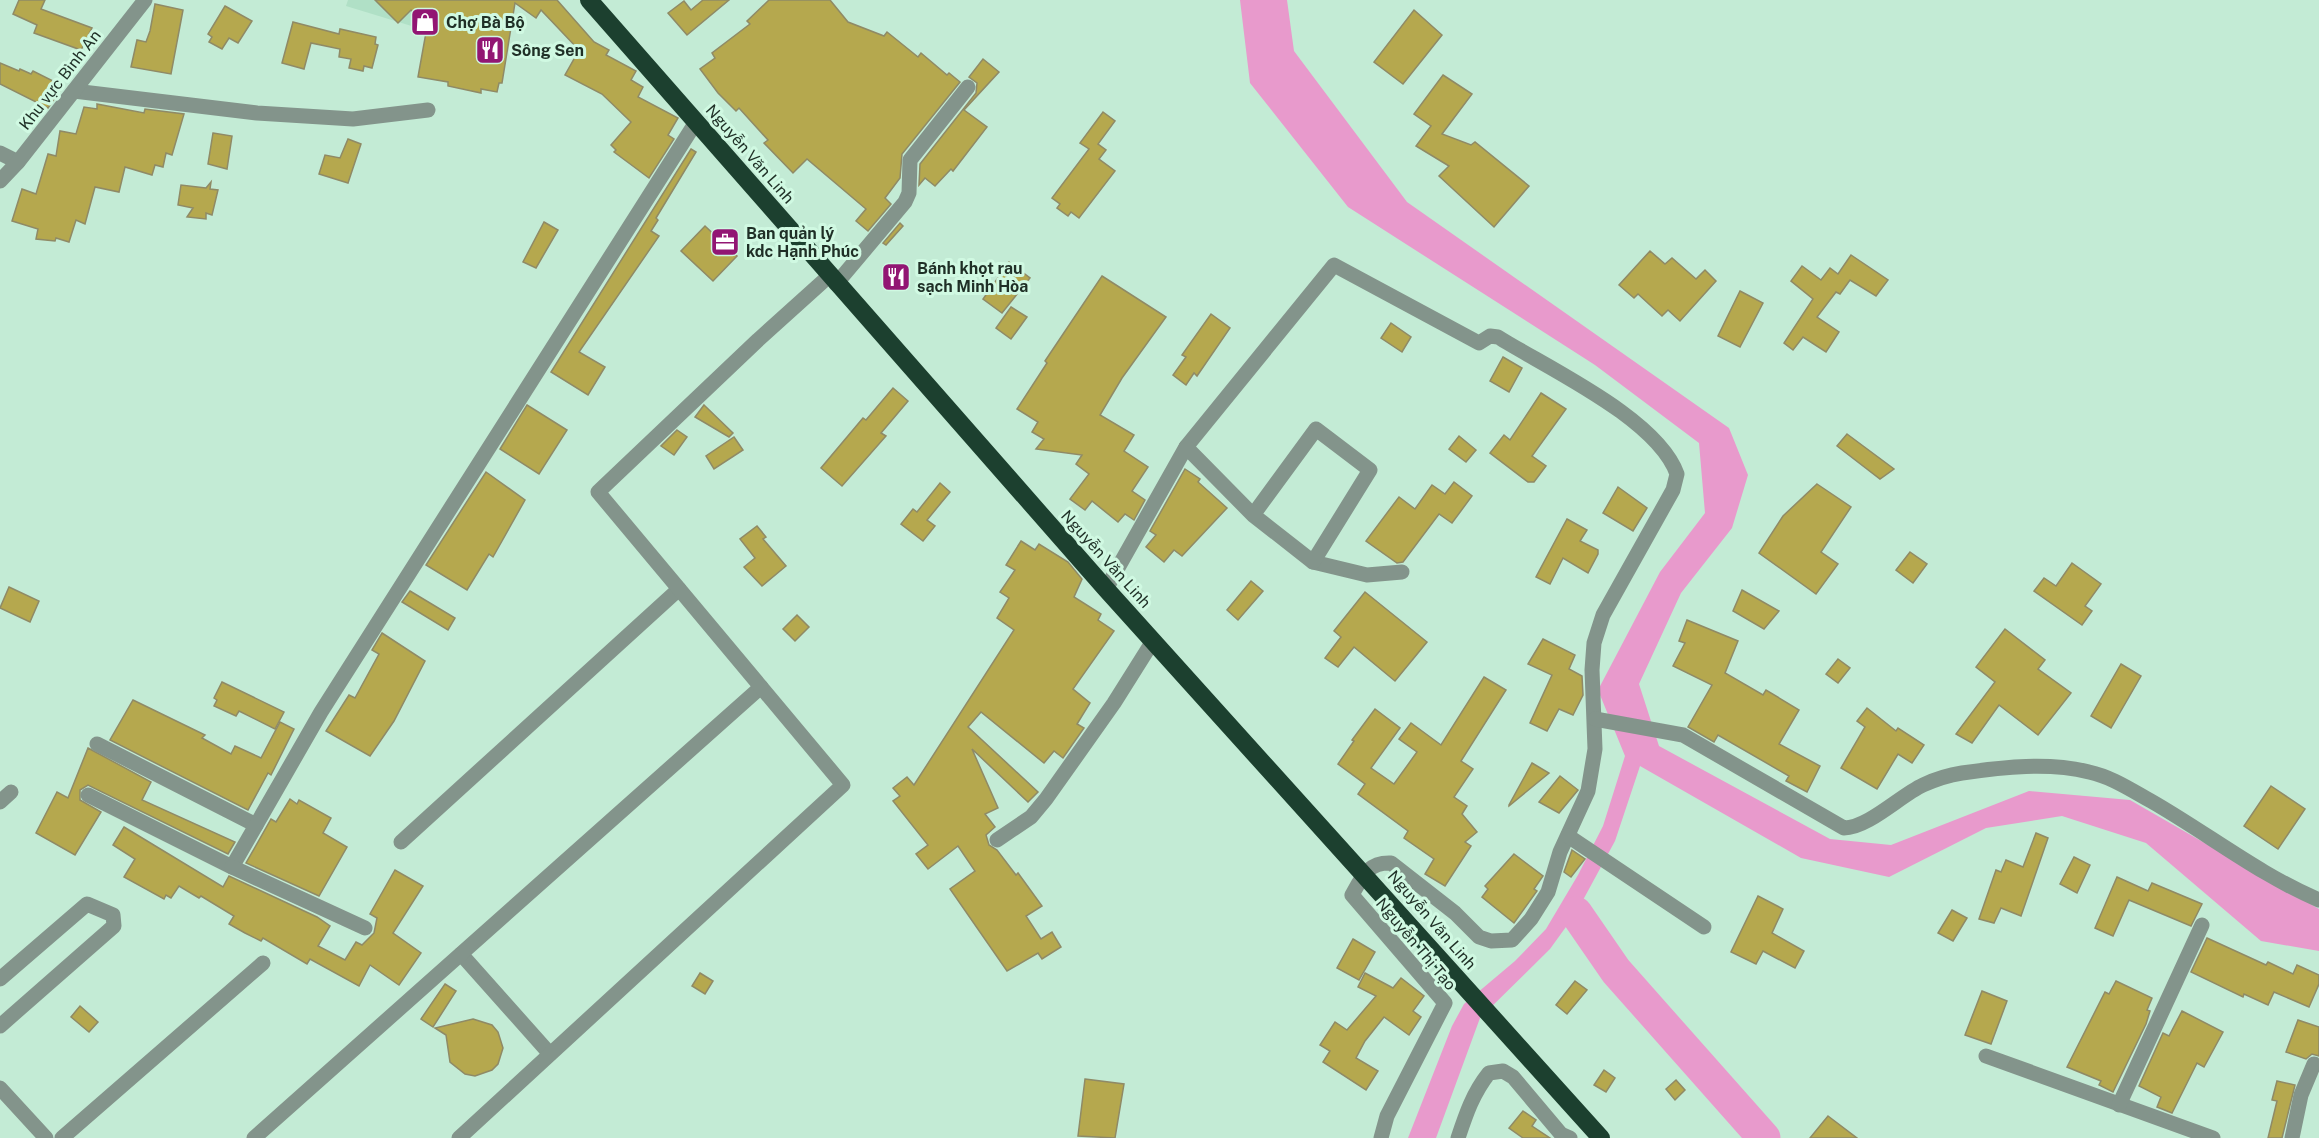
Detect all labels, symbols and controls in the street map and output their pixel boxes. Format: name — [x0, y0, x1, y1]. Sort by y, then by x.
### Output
shop icon: Chợ Bà Bộ — [409, 6, 441, 38]
place label: Chợ Bà Bộ — [446, 13, 525, 32]
street label: Khu vực Bình An — [15, 26, 105, 134]
restaurant icon: Sông Sen — [474, 34, 506, 66]
place label: Sông Sen — [511, 41, 584, 60]
street label: Nguyễn Văn Linh — [702, 101, 798, 207]
place label: Ban quản lý kdc Hạnh Phúc — [746, 224, 859, 261]
office icon: Ban quản lý kdc Hạnh Phúc — [709, 226, 741, 258]
place label: Bánh khọt rau sạch Minh Hòa — [917, 259, 1028, 296]
restaurant icon: Bánh khọt rau sạch Minh Hòa — [880, 261, 912, 293]
street label: Nguyễn Văn Linh — [1057, 506, 1155, 612]
street label: Nguyễn Văn Linh — [1384, 867, 1480, 973]
street label: Nguyễn Thị Tạo — [1372, 894, 1460, 994]

